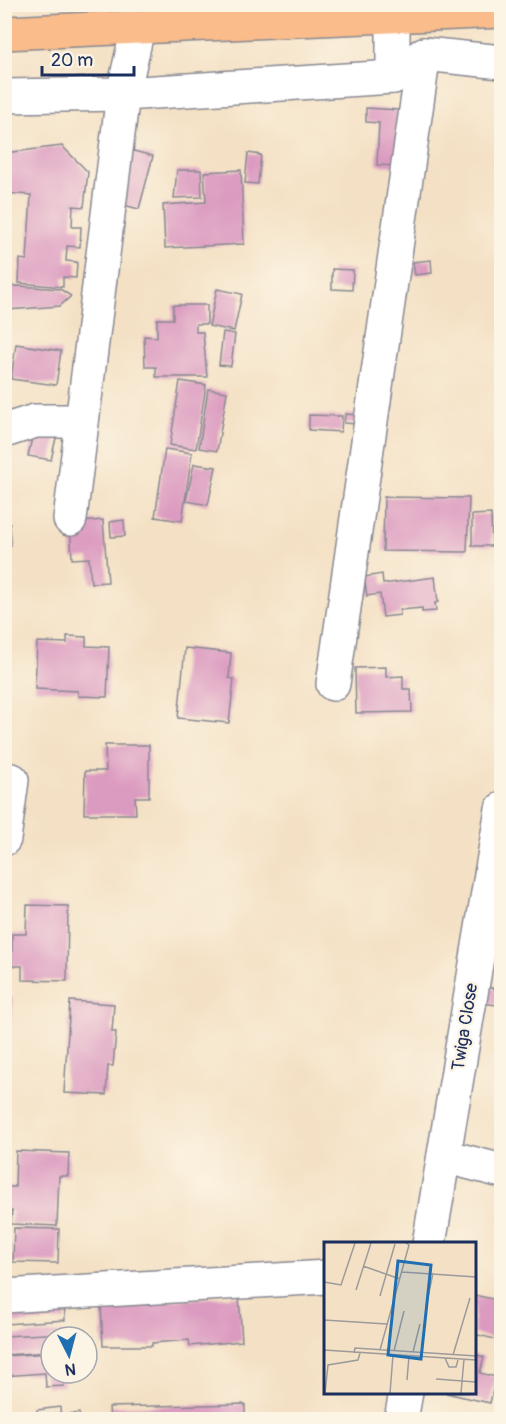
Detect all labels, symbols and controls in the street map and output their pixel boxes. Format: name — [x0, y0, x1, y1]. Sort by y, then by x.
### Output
scale bar — [42, 39, 134, 77]
text: 20 m — [51, 49, 93, 72]
street label: Twiga Close — [447, 982, 483, 1072]
inset map — [324, 1242, 476, 1394]
north arrow — [39, 1325, 99, 1385]
text: N — [64, 1358, 77, 1379]

